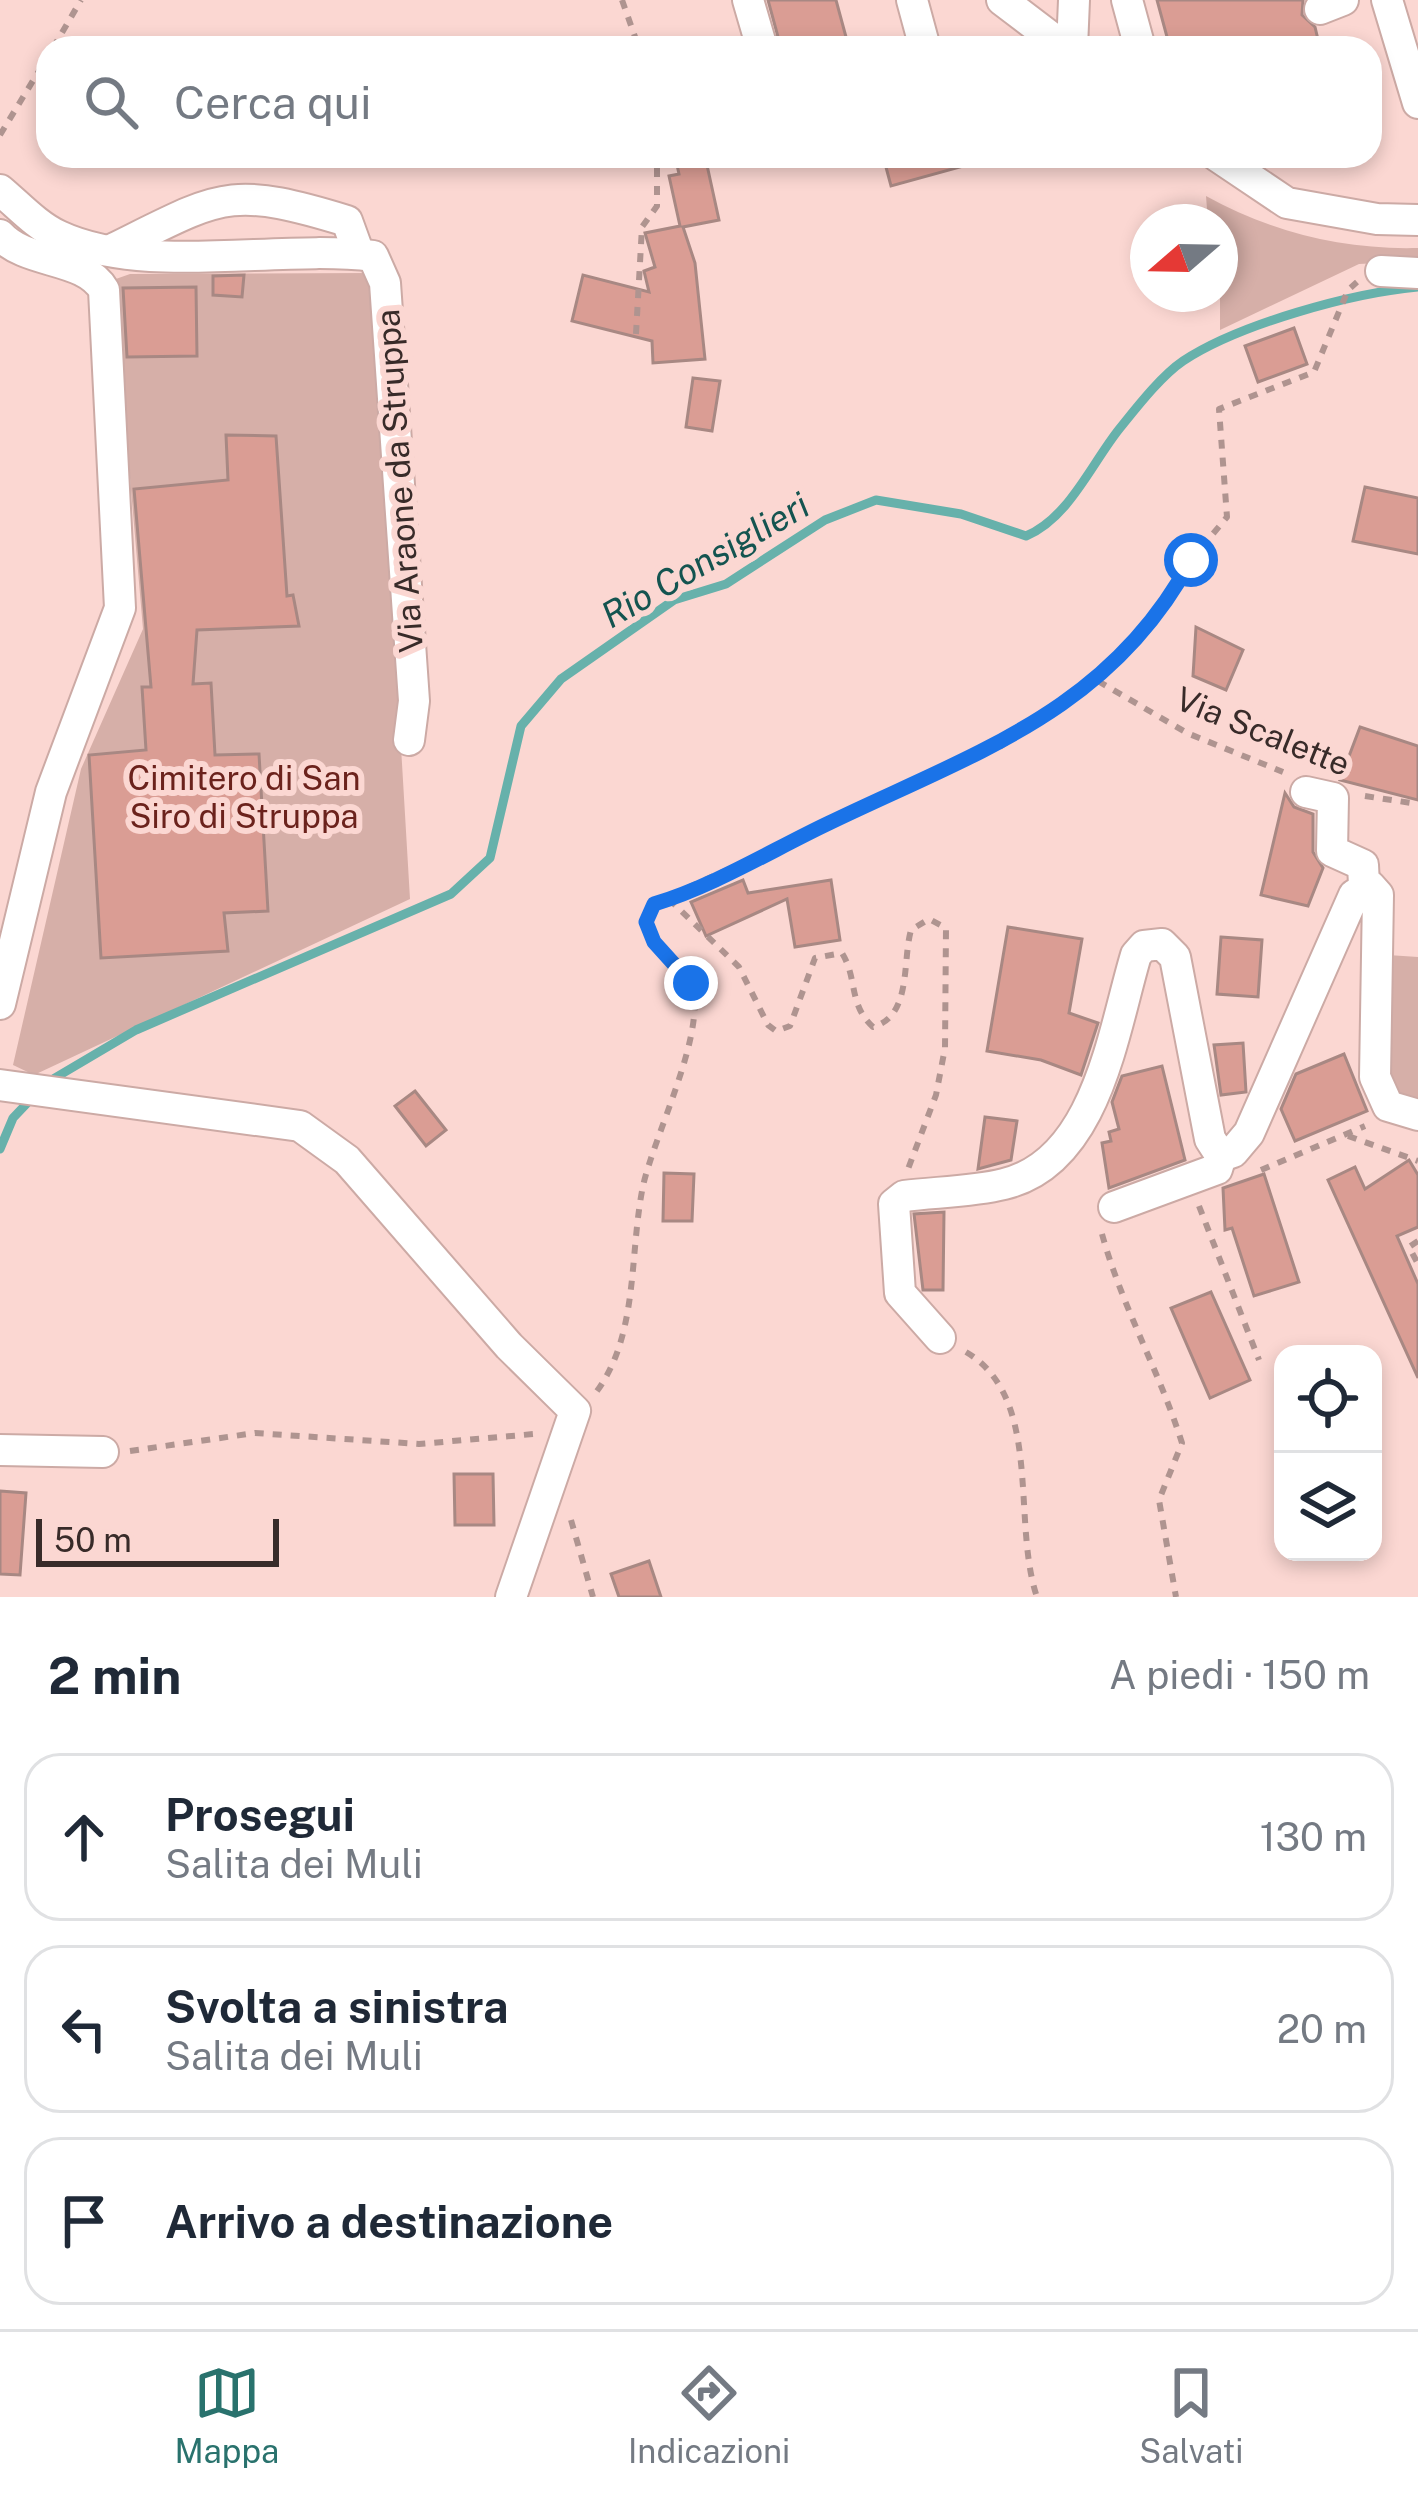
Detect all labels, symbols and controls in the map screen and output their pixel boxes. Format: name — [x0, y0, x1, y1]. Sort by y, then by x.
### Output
search box — [36, 36, 1382, 168]
icon: search — [78, 69, 144, 135]
text: Cerca qui — [174, 76, 371, 129]
north arrow — [1130, 204, 1238, 312]
street label: Via Araone da Struppa — [368, 308, 430, 654]
water label: Rio Consiglieri — [594, 484, 816, 636]
route start — [1164, 533, 1218, 587]
street label: Via Scalette — [1171, 679, 1355, 783]
park label: Cimitero di San Siro di Struppa — [128, 759, 360, 835]
route end — [664, 956, 718, 1010]
map controls — [1274, 1345, 1382, 1561]
button: locate — [1274, 1345, 1382, 1453]
button: layers — [1274, 1453, 1382, 1561]
scale bar — [36, 1513, 279, 1566]
text: 50 m — [54, 1521, 132, 1559]
text: 2 min — [48, 1646, 182, 1705]
text: A piedi · 150 m — [1109, 1652, 1370, 1698]
text: Prosegui — [165, 1788, 355, 1841]
icon: ahead — [51, 1804, 117, 1870]
text: 130 m — [1260, 1814, 1367, 1860]
text: Salita dei Muli — [165, 1841, 423, 1887]
text: Svolta a sinistra — [165, 1980, 508, 2033]
icon: left — [51, 1996, 117, 2062]
text: 20 m — [1277, 2006, 1367, 2052]
text: Salita dei Muli — [165, 2033, 423, 2079]
icon: arrive — [51, 2188, 117, 2254]
text: Arrivo a destinazione — [165, 2195, 613, 2248]
tab: Mappa — [174, 2360, 279, 2470]
tab: Indicazioni — [628, 2360, 790, 2470]
tab: Salvati — [1139, 2360, 1244, 2470]

